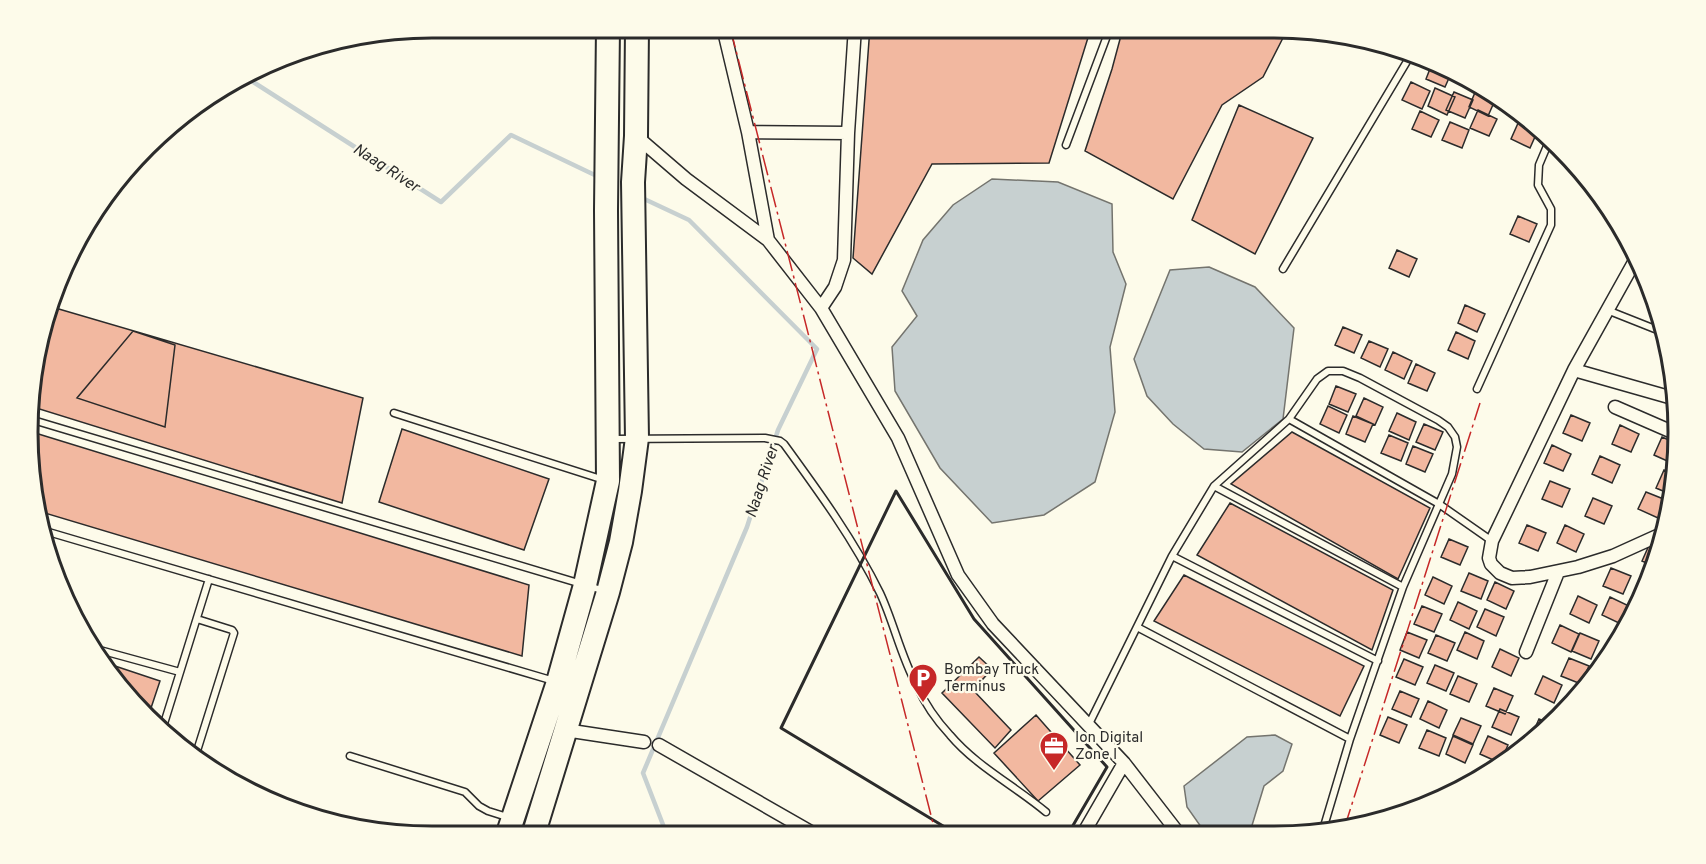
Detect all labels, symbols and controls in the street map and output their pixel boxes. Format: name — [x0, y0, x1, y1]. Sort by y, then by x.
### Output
water label: Naag River — [349, 140, 425, 199]
water label: Naag River — [742, 441, 785, 521]
place label: Bombay Truck Terminus — [944, 661, 1039, 697]
parking icon: Bombay Truck Terminus — [907, 662, 939, 704]
place label: Ion Digital Zone I — [1075, 729, 1143, 765]
office icon: Ion Digital Zone I — [1038, 730, 1070, 772]

